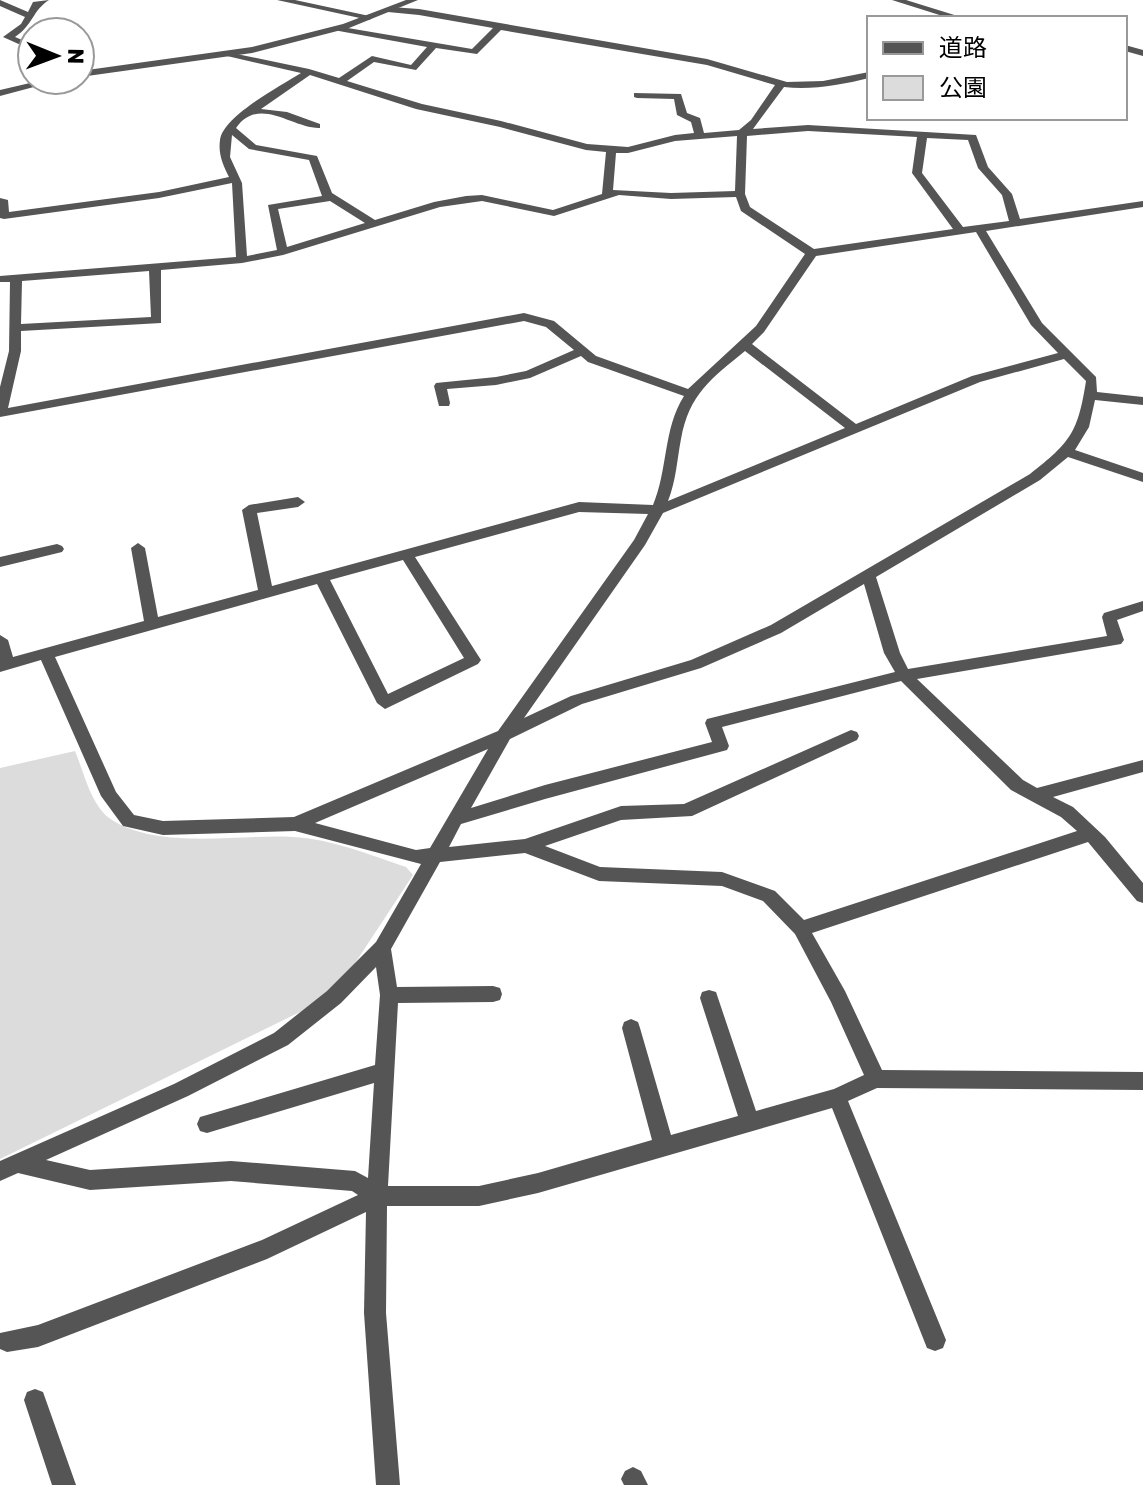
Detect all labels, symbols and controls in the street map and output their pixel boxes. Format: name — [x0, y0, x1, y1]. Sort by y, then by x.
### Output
north arrow — [16, 16, 96, 96]
legend — [867, 16, 1127, 120]
text: 道路 — [939, 34, 987, 62]
text: N — [62, 48, 89, 64]
text: 公園 — [939, 74, 987, 102]

